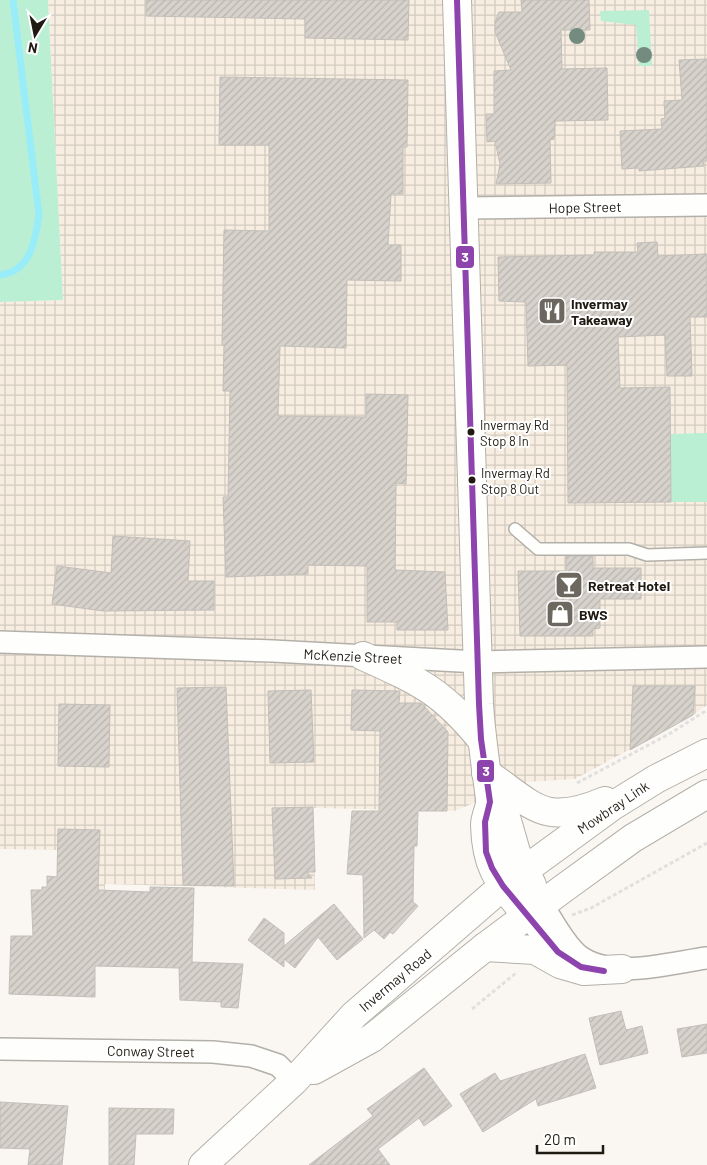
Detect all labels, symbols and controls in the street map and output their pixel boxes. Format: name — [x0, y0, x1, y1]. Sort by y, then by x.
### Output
north arrow — [10, 10, 60, 60]
text: N — [27, 39, 39, 57]
street label: Hope Street — [548, 198, 622, 216]
line badge: 3 — [455, 245, 475, 269]
text: 3 — [461, 248, 469, 265]
place label: Invermay Takeaway — [571, 295, 633, 328]
restaurant icon: Invermay Takeaway — [537, 296, 567, 326]
place label: Invermay Rd Stop 8 In — [480, 417, 549, 449]
marker: Invermay Rd Stop 8 In — [466, 427, 476, 437]
place label: Invermay Rd Stop 8 Out — [481, 465, 550, 497]
marker: Invermay Rd Stop 8 Out — [467, 475, 477, 485]
bar icon: Retreat Hotel — [554, 570, 584, 600]
place label: Retreat Hotel — [588, 577, 670, 594]
shop icon: BWS — [545, 599, 575, 629]
place label: BWS — [579, 606, 608, 623]
street label: McKenzie Street — [303, 645, 403, 667]
line badge: 3 — [476, 759, 495, 783]
text: 3 — [482, 762, 490, 779]
street label: Mowbray Link — [574, 777, 652, 837]
street label: Invermay Road — [355, 945, 435, 1015]
street label: Conway Street — [107, 1042, 195, 1060]
scale bar — [537, 1122, 603, 1154]
text: 20 m — [544, 1130, 576, 1148]

